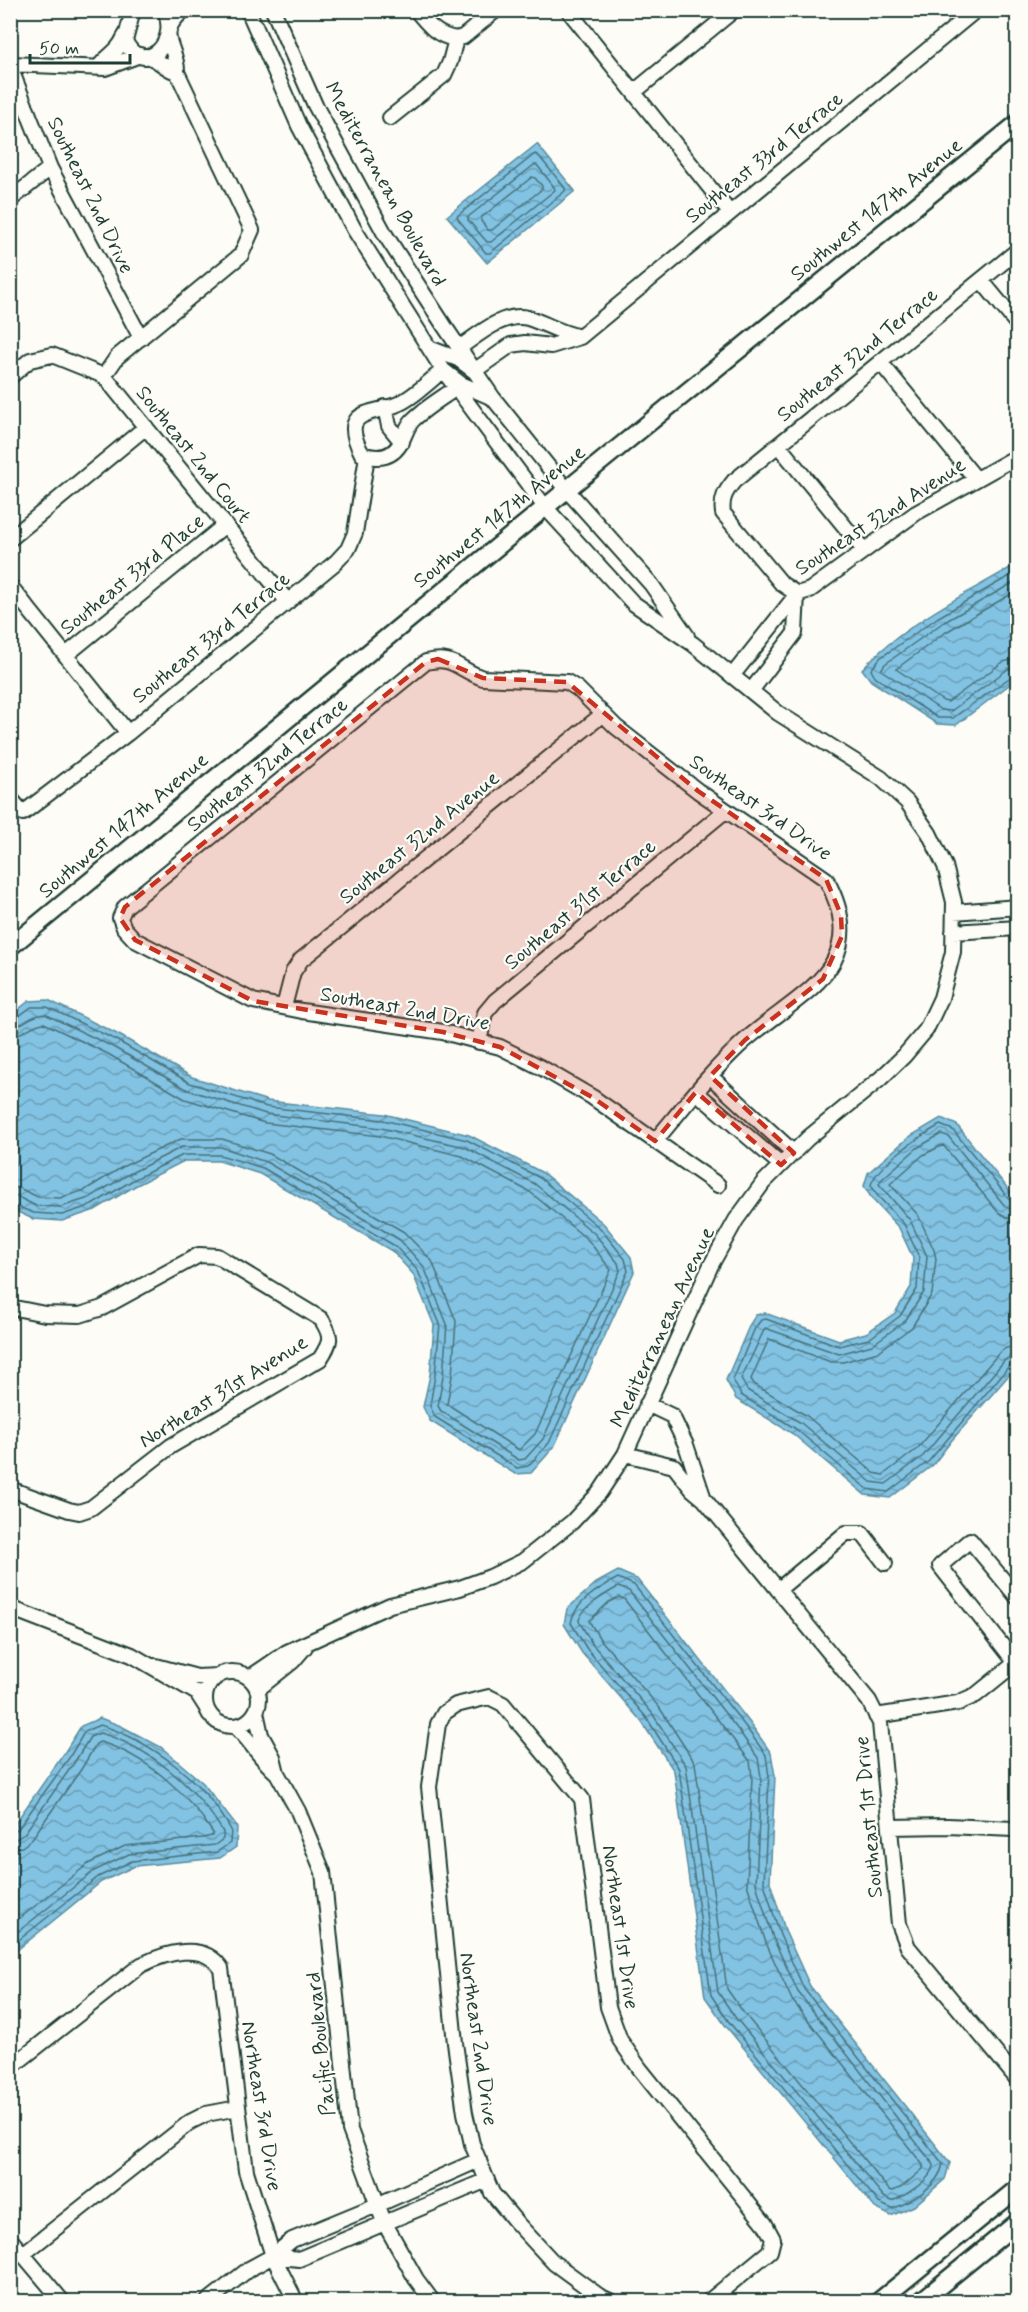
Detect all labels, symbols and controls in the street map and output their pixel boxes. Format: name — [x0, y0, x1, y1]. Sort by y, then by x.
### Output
scale bar — [30, 27, 130, 65]
text: 50 m — [39, 37, 79, 61]
street label: Mediterranean Boulevard — [317, 77, 453, 292]
street label: Southeast 33rd Terrace — [680, 85, 850, 230]
street label: Southeast 2nd Drive — [40, 112, 140, 279]
street label: Southwest 147th Avenue — [785, 132, 968, 288]
street label: Southeast 32nd Terrace — [771, 281, 944, 429]
street label: Southeast 2nd Court — [129, 380, 258, 530]
street label: Southwest 147th Avenue — [408, 439, 591, 595]
street label: Southeast 32nd Avenue — [790, 451, 971, 583]
street label: Southeast 33rd Place — [55, 508, 211, 642]
street label: Southeast 33rd Terrace — [127, 565, 297, 710]
street label: Southeast 32nd Terrace — [181, 691, 354, 839]
street label: Southwest 147th Avenue — [33, 746, 214, 905]
street label: Southeast 3rd Drive — [683, 748, 837, 868]
street label: Southeast 32nd Avenue — [334, 765, 505, 911]
street label: Southeast 31st Terrace — [499, 833, 663, 977]
street label: Southeast 2nd Drive — [318, 980, 492, 1038]
street label: Mediterranean Avenue — [604, 1222, 722, 1432]
street label: Northeast 31st Avenue — [134, 1329, 313, 1455]
street label: Southeast 1st Drive — [848, 1735, 890, 1899]
street label: Northeast 1st Drive — [595, 1843, 645, 2011]
street label: Northeast 2nd Drive — [452, 1951, 504, 2128]
street label: Pacific Boulevard — [300, 1970, 342, 2117]
street label: Northeast 3rd Drive — [234, 2019, 288, 2193]

